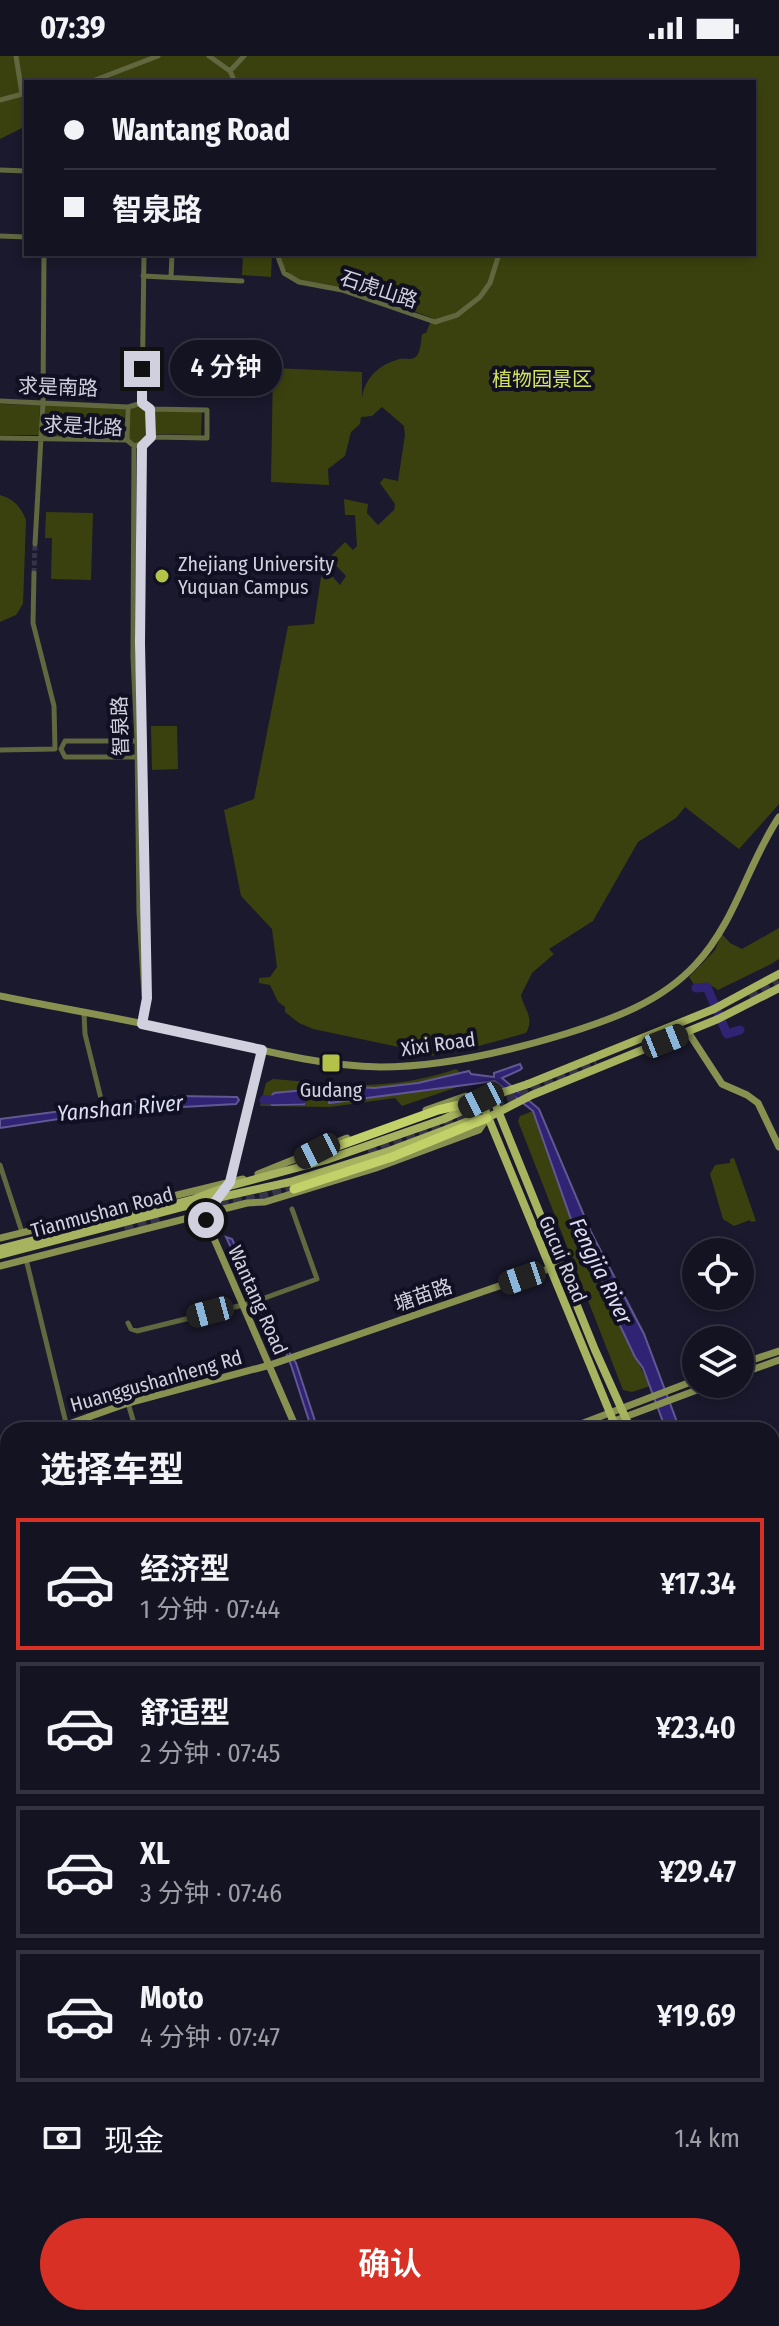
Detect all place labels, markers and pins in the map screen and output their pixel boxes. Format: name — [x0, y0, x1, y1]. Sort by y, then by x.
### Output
place label: Zhejiang University Yuquan Campus — [178, 552, 334, 599]
marker: Zhejiang University Yuquan Campus — [153, 567, 171, 585]
marker: Gudang — [320, 1052, 342, 1074]
place label: Gudang — [300, 1078, 363, 1102]

